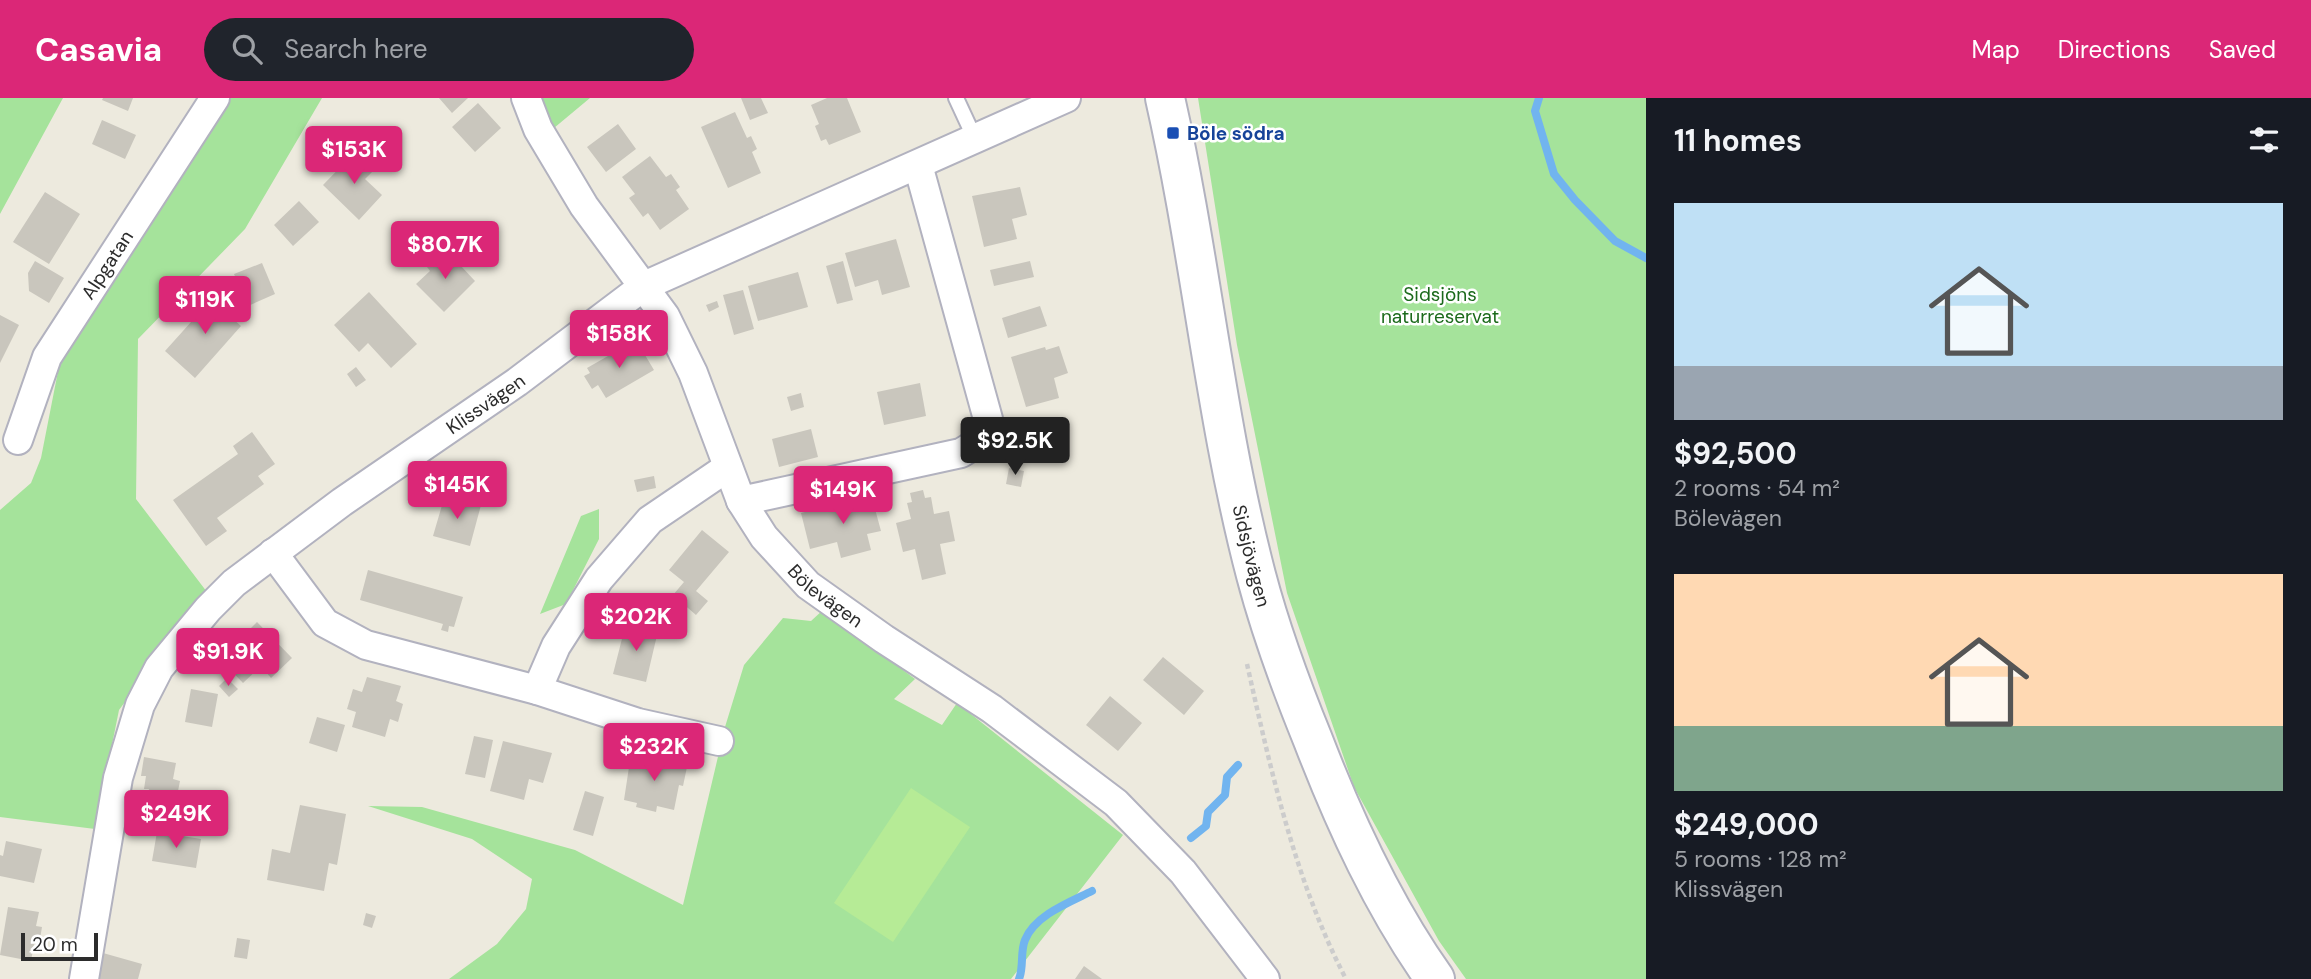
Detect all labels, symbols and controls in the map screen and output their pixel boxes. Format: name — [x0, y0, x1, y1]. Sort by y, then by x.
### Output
search box — [204, 18, 694, 81]
text: Casavia — [35, 28, 162, 71]
icon: search — [228, 30, 266, 68]
text: Search here — [284, 32, 428, 66]
text: Map — [1972, 34, 2020, 65]
text: Directions — [2058, 34, 2171, 65]
text: Saved — [2209, 34, 2276, 65]
place label: Böle södra — [1187, 121, 1285, 146]
text: 11 homes — [1674, 121, 1802, 160]
icon: filters — [2245, 121, 2283, 159]
marker: Böle södra — [1165, 125, 1181, 141]
pin: $153K — [305, 126, 403, 186]
text: $153K — [321, 134, 387, 164]
pin: $80.7K — [388, 222, 502, 281]
street label: Alpgatan — [76, 225, 139, 304]
text: $80.7K — [407, 229, 483, 259]
icon: home — [1916, 248, 2042, 374]
pin: $119K — [156, 276, 254, 336]
park label: Sidsjöns naturreservat — [1381, 282, 1499, 329]
text: $119K — [175, 284, 235, 314]
pin: $158K — [570, 310, 668, 370]
text: $158K — [586, 318, 652, 348]
street label: Klissvägen — [441, 368, 530, 440]
pin: $92.5K — [958, 418, 1072, 477]
text: $92.5K — [977, 425, 1053, 455]
text: $92,500 — [1674, 434, 1797, 473]
pin: $145K — [408, 462, 506, 521]
pin: $149K — [794, 466, 892, 526]
text: $145K — [424, 469, 490, 499]
text: 2 rooms · 54 m² — [1674, 473, 1840, 503]
text: $149K — [810, 474, 876, 504]
street label: Sidsjövägen — [1227, 502, 1276, 610]
text: Bölevägen — [1674, 503, 1782, 533]
street label: Bölevägen — [782, 559, 868, 633]
pin: $202K — [587, 594, 685, 653]
text: $202K — [600, 601, 672, 631]
icon: home — [1916, 619, 2042, 745]
pin: $91.9K — [171, 628, 285, 688]
text: $91.9K — [192, 636, 264, 666]
pin: $232K — [605, 724, 703, 783]
text: $232K — [619, 731, 689, 761]
pin: $249K — [127, 790, 225, 850]
text: $249K — [140, 798, 212, 828]
text: $249,000 — [1674, 805, 1819, 844]
text: 5 rooms · 128 m² — [1674, 844, 1847, 874]
text: Klissvägen — [1674, 874, 1783, 904]
scale bar — [21, 930, 98, 962]
text: 20 m — [32, 932, 78, 957]

